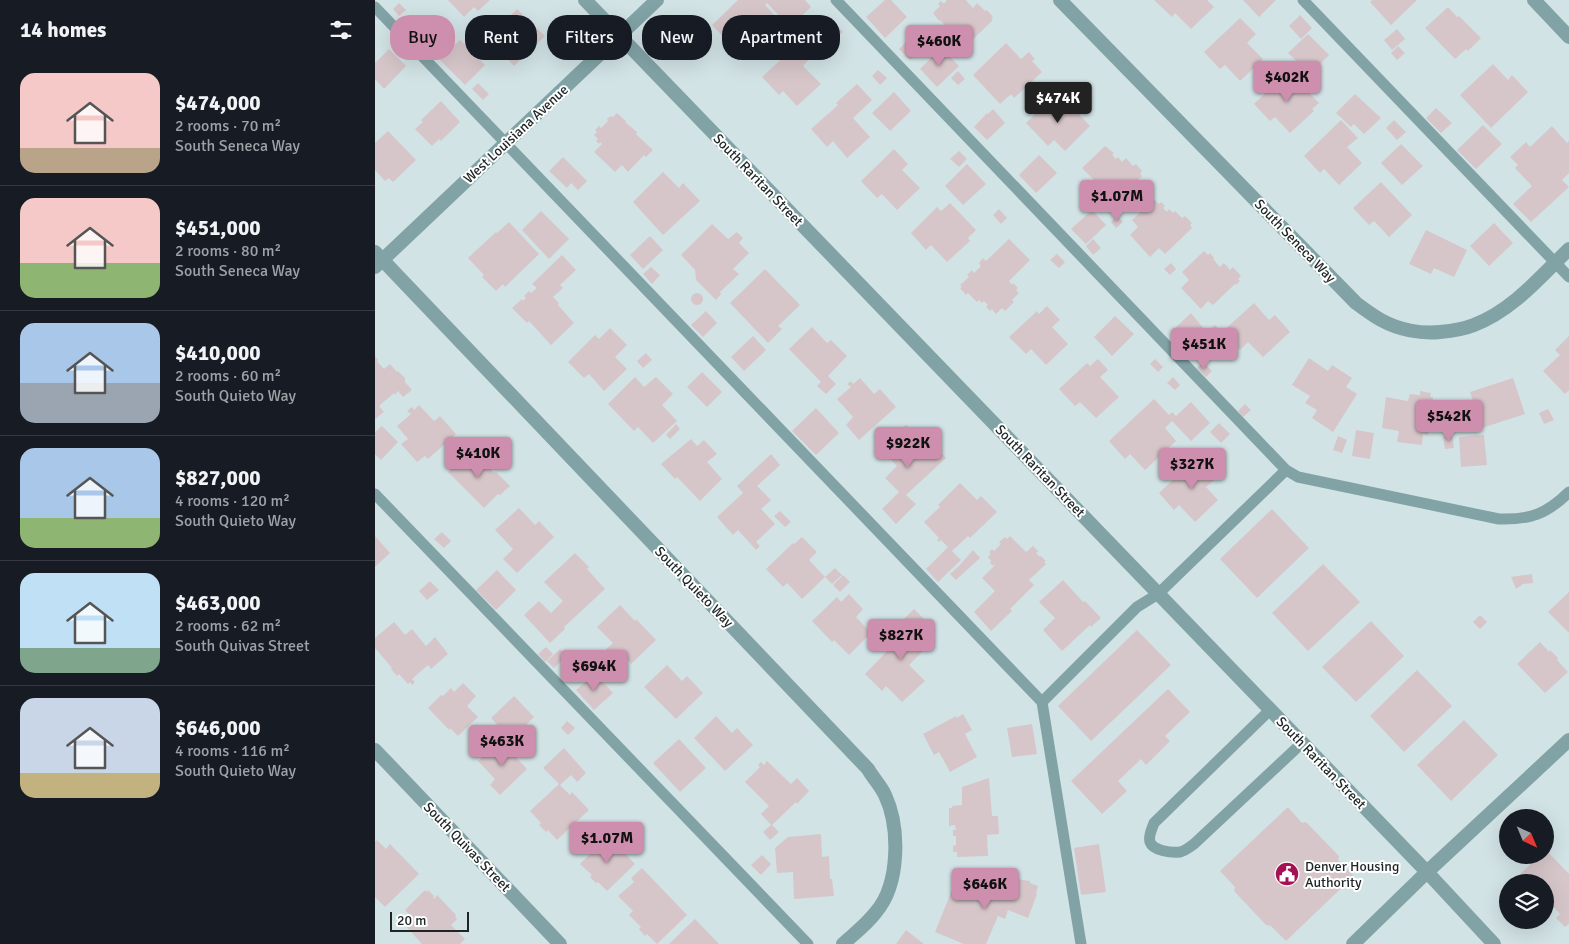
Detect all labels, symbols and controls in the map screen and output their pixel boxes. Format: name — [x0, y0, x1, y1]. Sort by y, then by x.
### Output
chip: Buy — [390, 15, 455, 60]
chip: Rent — [465, 15, 537, 60]
chip: Filters — [547, 15, 632, 60]
chip: New — [642, 15, 712, 60]
chip: Apartment — [722, 15, 840, 60]
icon: filters — [327, 16, 355, 44]
text: 14 homes — [20, 17, 106, 43]
pin: $460K — [904, 24, 974, 67]
text: $460K — [917, 31, 961, 51]
pin: $402K — [1252, 61, 1322, 103]
text: $402K — [1265, 67, 1309, 87]
street label: West Louisiana Avenue — [460, 81, 572, 187]
pin: $474K — [1023, 82, 1093, 124]
text: $474K — [1036, 88, 1080, 108]
text: $474,000 — [175, 90, 261, 116]
icon: home — [60, 93, 120, 153]
text: 2 rooms · 70 m² — [175, 116, 281, 136]
street label: South Raritan Street — [710, 130, 807, 230]
text: South Seneca Way — [175, 136, 300, 156]
pin: $1.07M — [1076, 180, 1158, 222]
text: $1.07M — [1091, 186, 1143, 206]
street label: South Seneca Way — [1251, 196, 1339, 287]
text: $451,000 — [175, 215, 261, 241]
icon: home — [60, 218, 120, 278]
text: 2 rooms · 80 m² — [175, 241, 281, 261]
text: South Seneca Way — [175, 261, 300, 281]
pin: $451K — [1169, 328, 1239, 370]
text: $451K — [1182, 334, 1226, 354]
text: $410,000 — [175, 340, 261, 366]
icon: home — [60, 343, 120, 403]
text: 2 rooms · 60 m² — [175, 366, 281, 386]
text: South Quieto Way — [175, 386, 296, 406]
pin: $542K — [1414, 400, 1484, 442]
text: $542K — [1427, 406, 1471, 426]
street label: South Raritan Street — [992, 421, 1089, 521]
pin: $922K — [873, 426, 943, 469]
text: $922K — [886, 433, 930, 453]
pin: $410K — [443, 436, 513, 479]
text: $410K — [456, 443, 500, 463]
pin: $327K — [1157, 448, 1227, 490]
text: $327K — [1170, 454, 1214, 474]
text: $827,000 — [175, 465, 261, 491]
icon: home — [60, 468, 120, 528]
text: 4 rooms · 120 m² — [175, 491, 290, 511]
text: South Quieto Way — [175, 511, 296, 531]
street label: South Quieto Way — [651, 543, 737, 631]
text: $463,000 — [175, 590, 261, 616]
icon: home — [60, 593, 120, 653]
text: 2 rooms · 62 m² — [175, 616, 281, 636]
pin: $827K — [866, 618, 936, 661]
text: $827K — [879, 625, 923, 645]
text: South Quivas Street — [175, 636, 310, 656]
pin: $694K — [559, 650, 629, 692]
text: $694K — [572, 656, 616, 676]
street label: South Raritan Street — [1273, 713, 1370, 813]
text: $646,000 — [175, 715, 261, 741]
icon: home — [60, 718, 120, 778]
pin: $463K — [467, 724, 537, 767]
text: $463K — [480, 731, 524, 751]
text: 4 rooms · 116 m² — [175, 741, 290, 761]
text: South Quieto Way — [175, 761, 296, 781]
street label: South Quivas Street — [420, 799, 514, 895]
north arrow — [1499, 809, 1554, 864]
map controls — [1499, 809, 1554, 929]
pin: $1.07M — [566, 822, 648, 864]
text: $1.07M — [581, 828, 633, 848]
place label: Denver Housing Authority — [1305, 858, 1399, 891]
public building icon: Denver Housing Authority — [1274, 861, 1300, 887]
pin: $646K — [950, 868, 1020, 910]
text: $646K — [963, 874, 1007, 894]
button: layers — [1499, 874, 1554, 929]
scale bar — [390, 909, 469, 932]
text: 20 m — [397, 912, 426, 929]

